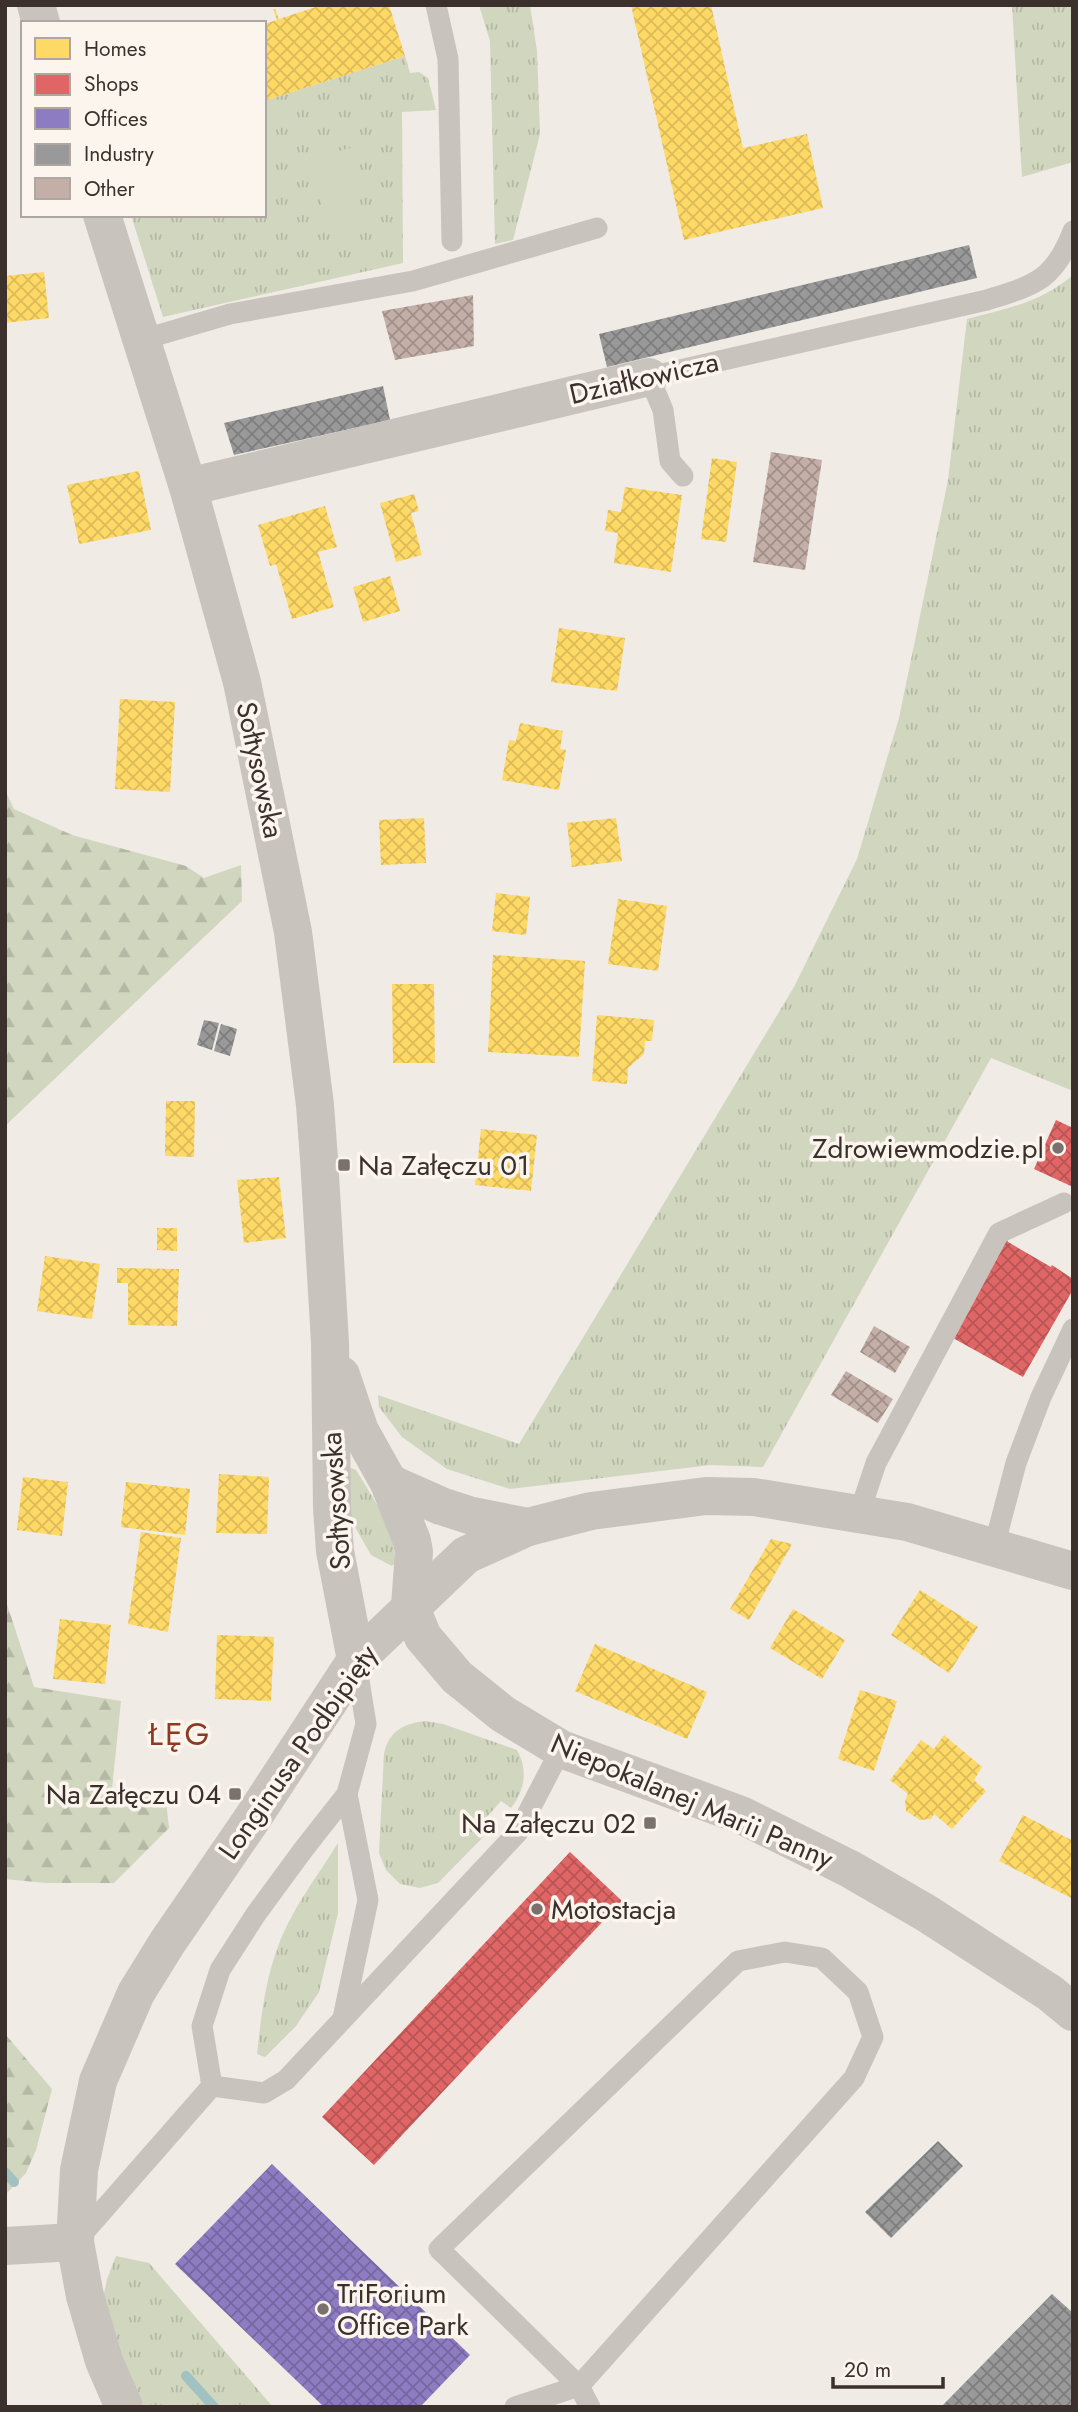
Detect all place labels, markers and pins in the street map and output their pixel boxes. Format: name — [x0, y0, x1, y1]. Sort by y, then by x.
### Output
place label: Zdrowiewmodzie.pl — [812, 1128, 1044, 1169]
marker: Zdrowiewmodzie.pl — [1050, 1140, 1066, 1156]
place label: Na Załęczu 01 — [358, 1145, 530, 1186]
marker: Na Załęczu 01 — [336, 1157, 352, 1173]
place label: Na Załęczu 04 — [46, 1774, 221, 1815]
marker: Na Załęczu 04 — [227, 1786, 243, 1802]
place label: Na Załęczu 02 — [461, 1803, 636, 1844]
marker: Na Załęczu 02 — [642, 1815, 658, 1831]
place label: Motostacja — [551, 1889, 676, 1930]
marker: Motostacja — [529, 1901, 545, 1917]
place label: TriForium Office Park — [337, 2273, 469, 2346]
marker: TriForium Office Park — [315, 2301, 331, 2317]

